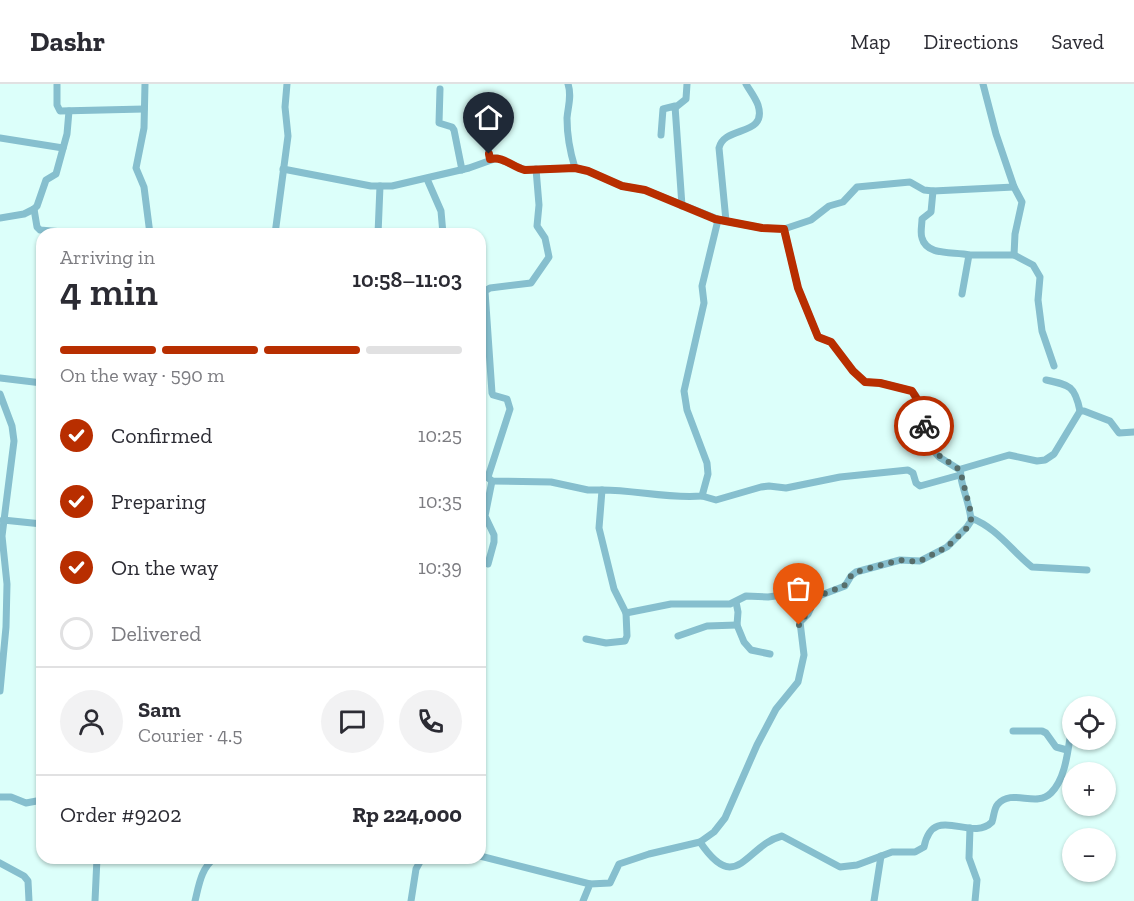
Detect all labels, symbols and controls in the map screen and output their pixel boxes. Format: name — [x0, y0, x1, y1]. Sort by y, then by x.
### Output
text: Dashr — [30, 25, 105, 58]
text: Map — [851, 29, 891, 54]
text: Directions — [924, 29, 1018, 54]
text: Saved — [1051, 29, 1104, 54]
pin — [463, 92, 514, 154]
icon: home — [472, 101, 505, 134]
text: Arriving in — [60, 245, 155, 269]
text: 10:58–11:03 — [352, 266, 462, 293]
text: 4 min — [60, 268, 158, 315]
text: On the way · 590 m — [60, 363, 225, 387]
courier — [894, 396, 954, 456]
icon: bike — [908, 410, 941, 443]
icon: check — [60, 419, 93, 452]
text: Confirmed — [111, 422, 212, 449]
text: 10:25 — [418, 423, 462, 447]
icon: check — [60, 485, 93, 518]
text: Preparing — [111, 488, 206, 515]
text: 10:35 — [418, 489, 462, 513]
icon: check — [60, 551, 93, 584]
text: On the way — [111, 554, 218, 581]
text: 10:39 — [418, 555, 462, 579]
pin — [773, 563, 824, 625]
icon: bag — [782, 572, 815, 605]
text: Delivered — [111, 620, 201, 647]
button: person — [60, 690, 123, 753]
button: chat — [321, 690, 384, 753]
button: phone — [399, 690, 462, 753]
text: Sam — [138, 696, 181, 723]
map controls — [1062, 696, 1116, 882]
button: locate — [1062, 696, 1116, 750]
text: Courier · 4.5 — [138, 723, 243, 747]
button: + — [1062, 762, 1116, 816]
text: Order #9202 — [60, 801, 182, 828]
text: Rp 224,000 — [352, 801, 462, 828]
button: − — [1062, 828, 1116, 882]

